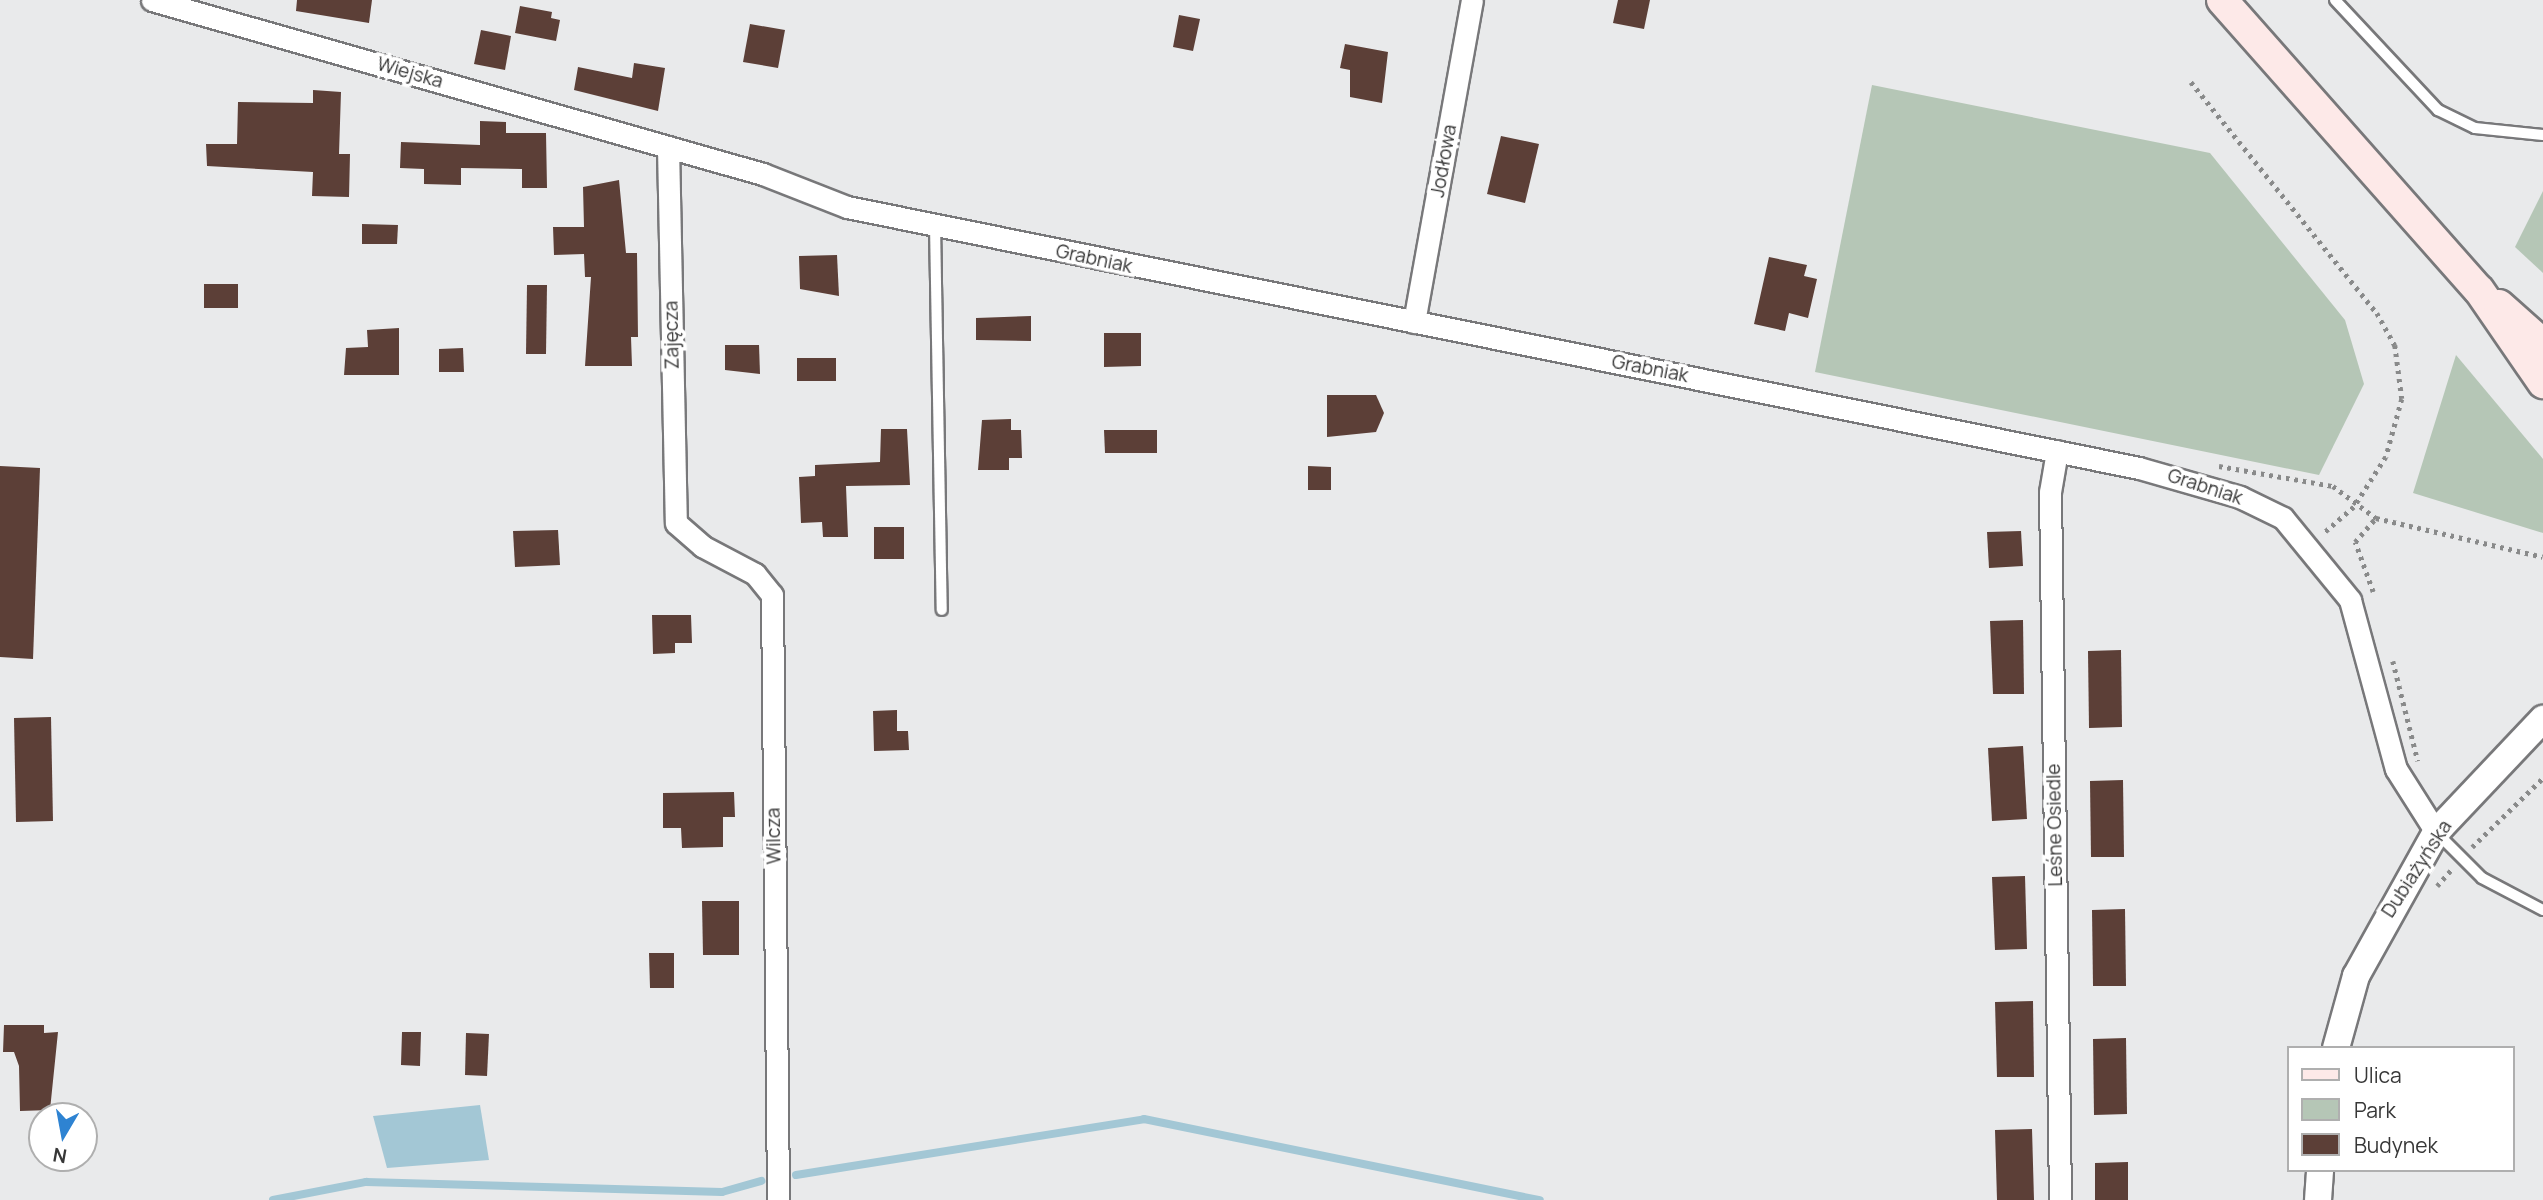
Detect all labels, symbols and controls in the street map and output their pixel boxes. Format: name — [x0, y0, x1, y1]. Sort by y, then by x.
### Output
street label: Wiejska — [374, 53, 446, 93]
street label: Jodłowa — [1426, 123, 1462, 199]
street label: Grabniak — [1054, 240, 1134, 278]
street label: Zajęcza — [660, 300, 684, 370]
street label: Grabniak — [1610, 350, 1690, 388]
street label: Grabniak — [2165, 464, 2245, 510]
street label: Leśne Osiedle — [2043, 763, 2067, 887]
street label: Wilcza — [762, 807, 786, 865]
street label: Dubiażyńska — [2377, 816, 2457, 922]
legend — [2288, 1046, 2515, 1172]
text: Ulica — [2354, 1061, 2402, 1089]
text: Park — [2354, 1096, 2396, 1124]
north arrow — [28, 1102, 98, 1172]
text: Budynek — [2354, 1131, 2438, 1159]
text: N — [51, 1142, 69, 1170]

